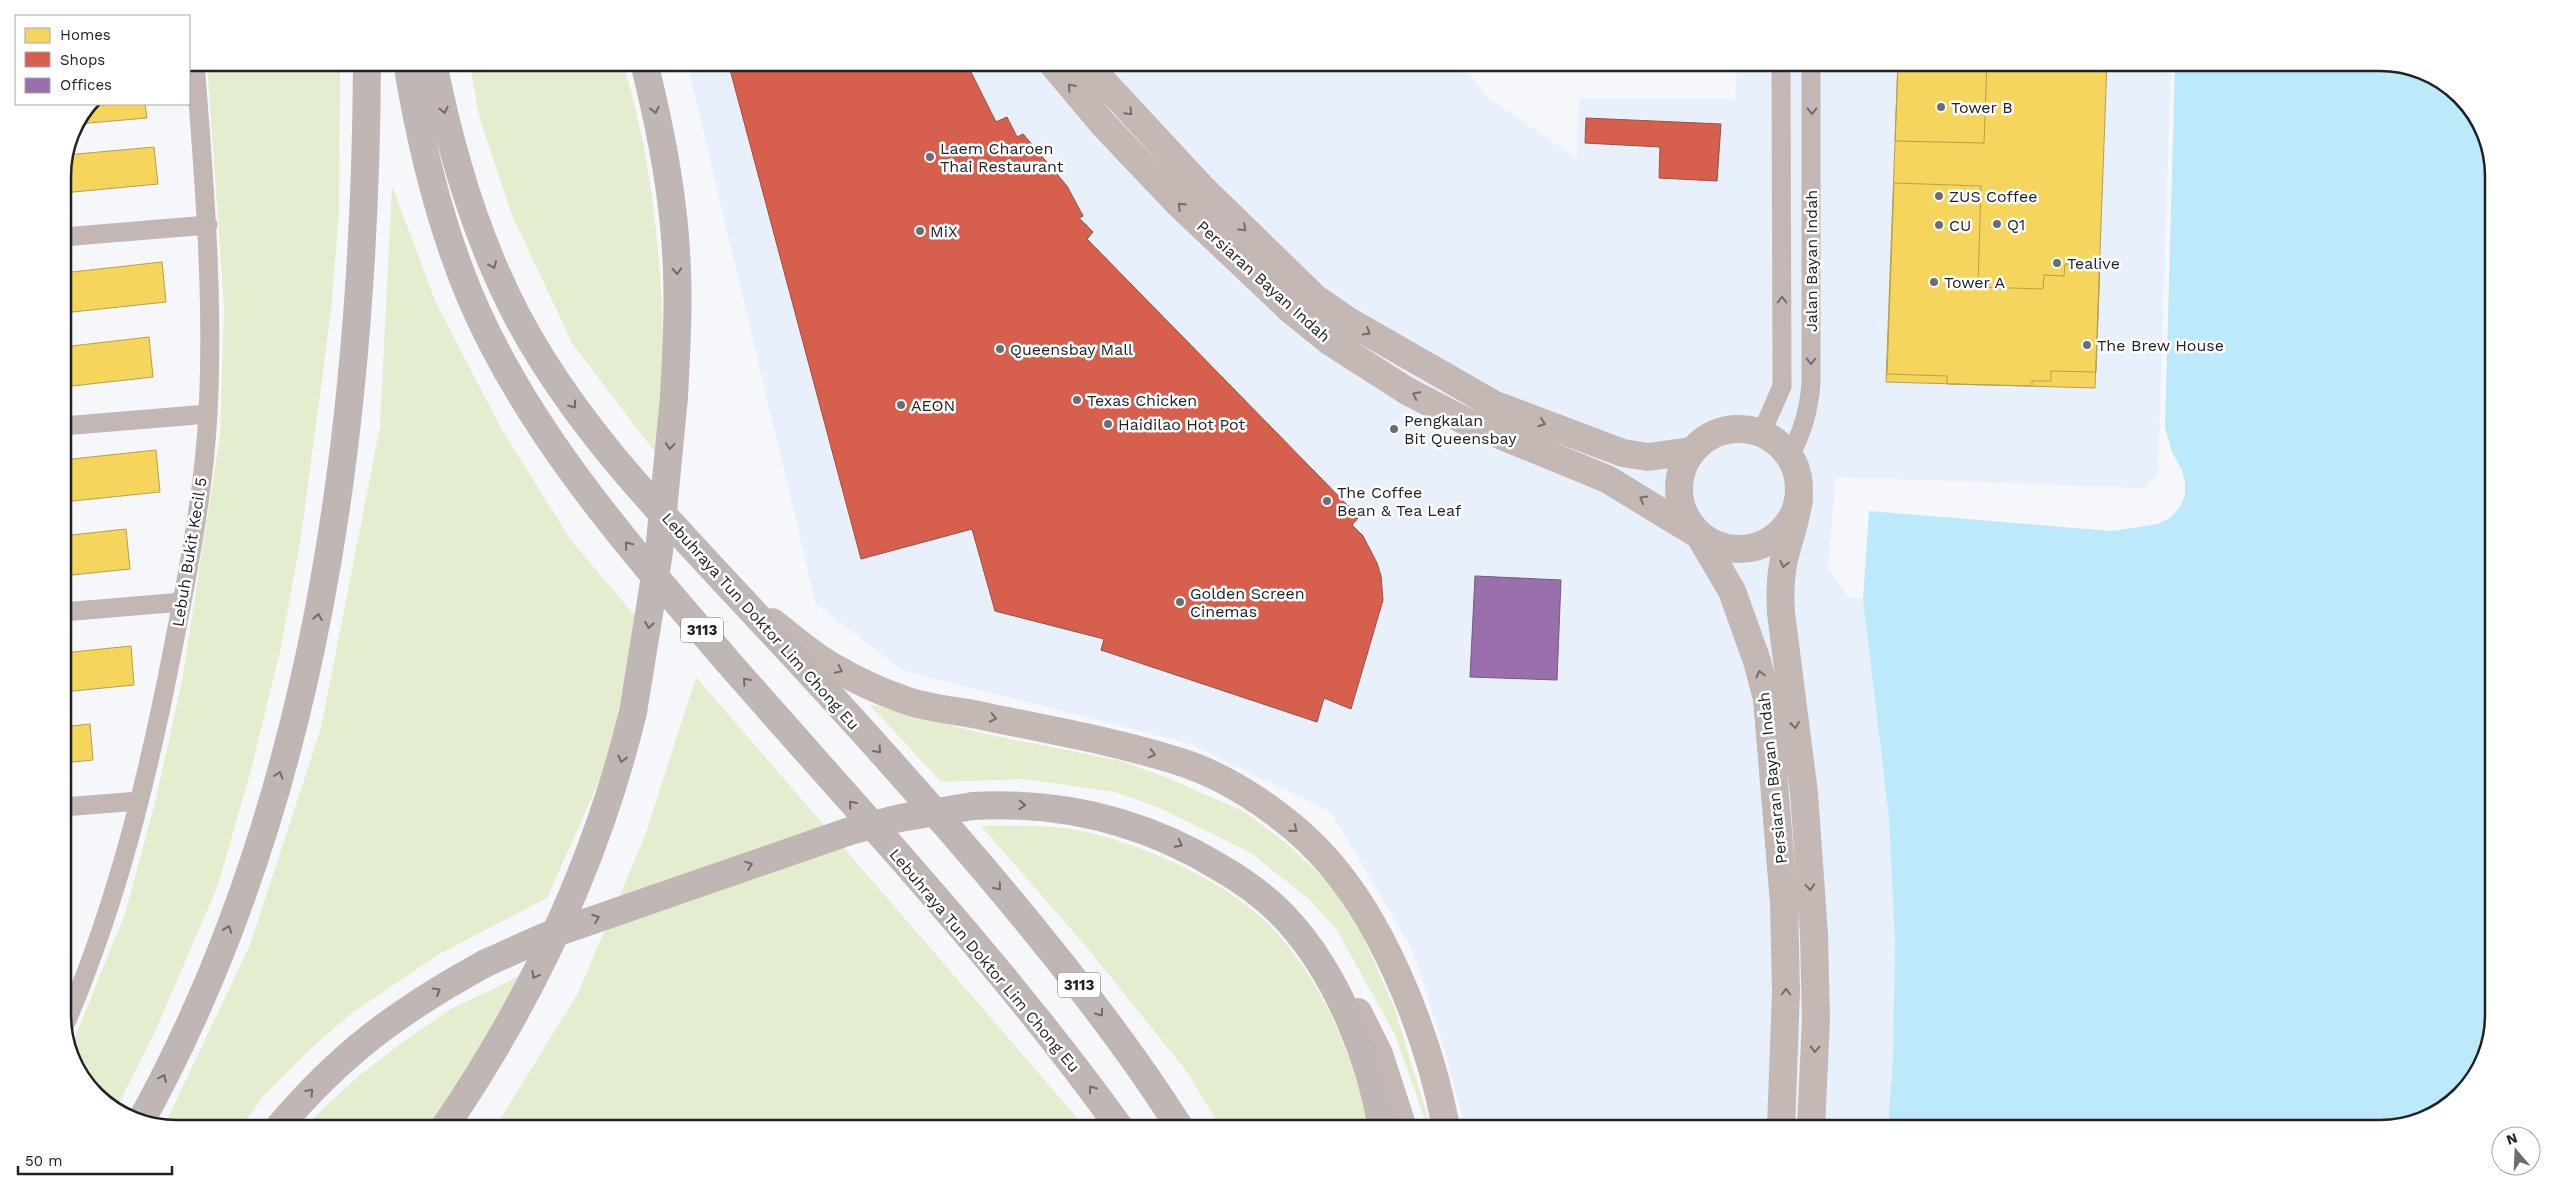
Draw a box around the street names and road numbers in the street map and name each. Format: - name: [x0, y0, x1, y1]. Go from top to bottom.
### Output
- street label: Jalan Bayan Indah: [1802, 190, 1821, 332]
- street label: Persiaran Bayan Indah: [1193, 217, 1334, 346]
- street label: Lebuh Bukit Kecil 5: [168, 476, 211, 628]
- street label: Lebuhraya Tun Doktor Lim Chong Eu: [658, 509, 863, 734]
- road number: 3113: [681, 618, 723, 642]
- street label: Persiaran Bayan Indah: [1754, 691, 1791, 865]
- street label: Lebuhraya Tun Doktor Lim Chong Eu: [886, 845, 1084, 1076]
- road number: 3113: [1058, 972, 1100, 998]

